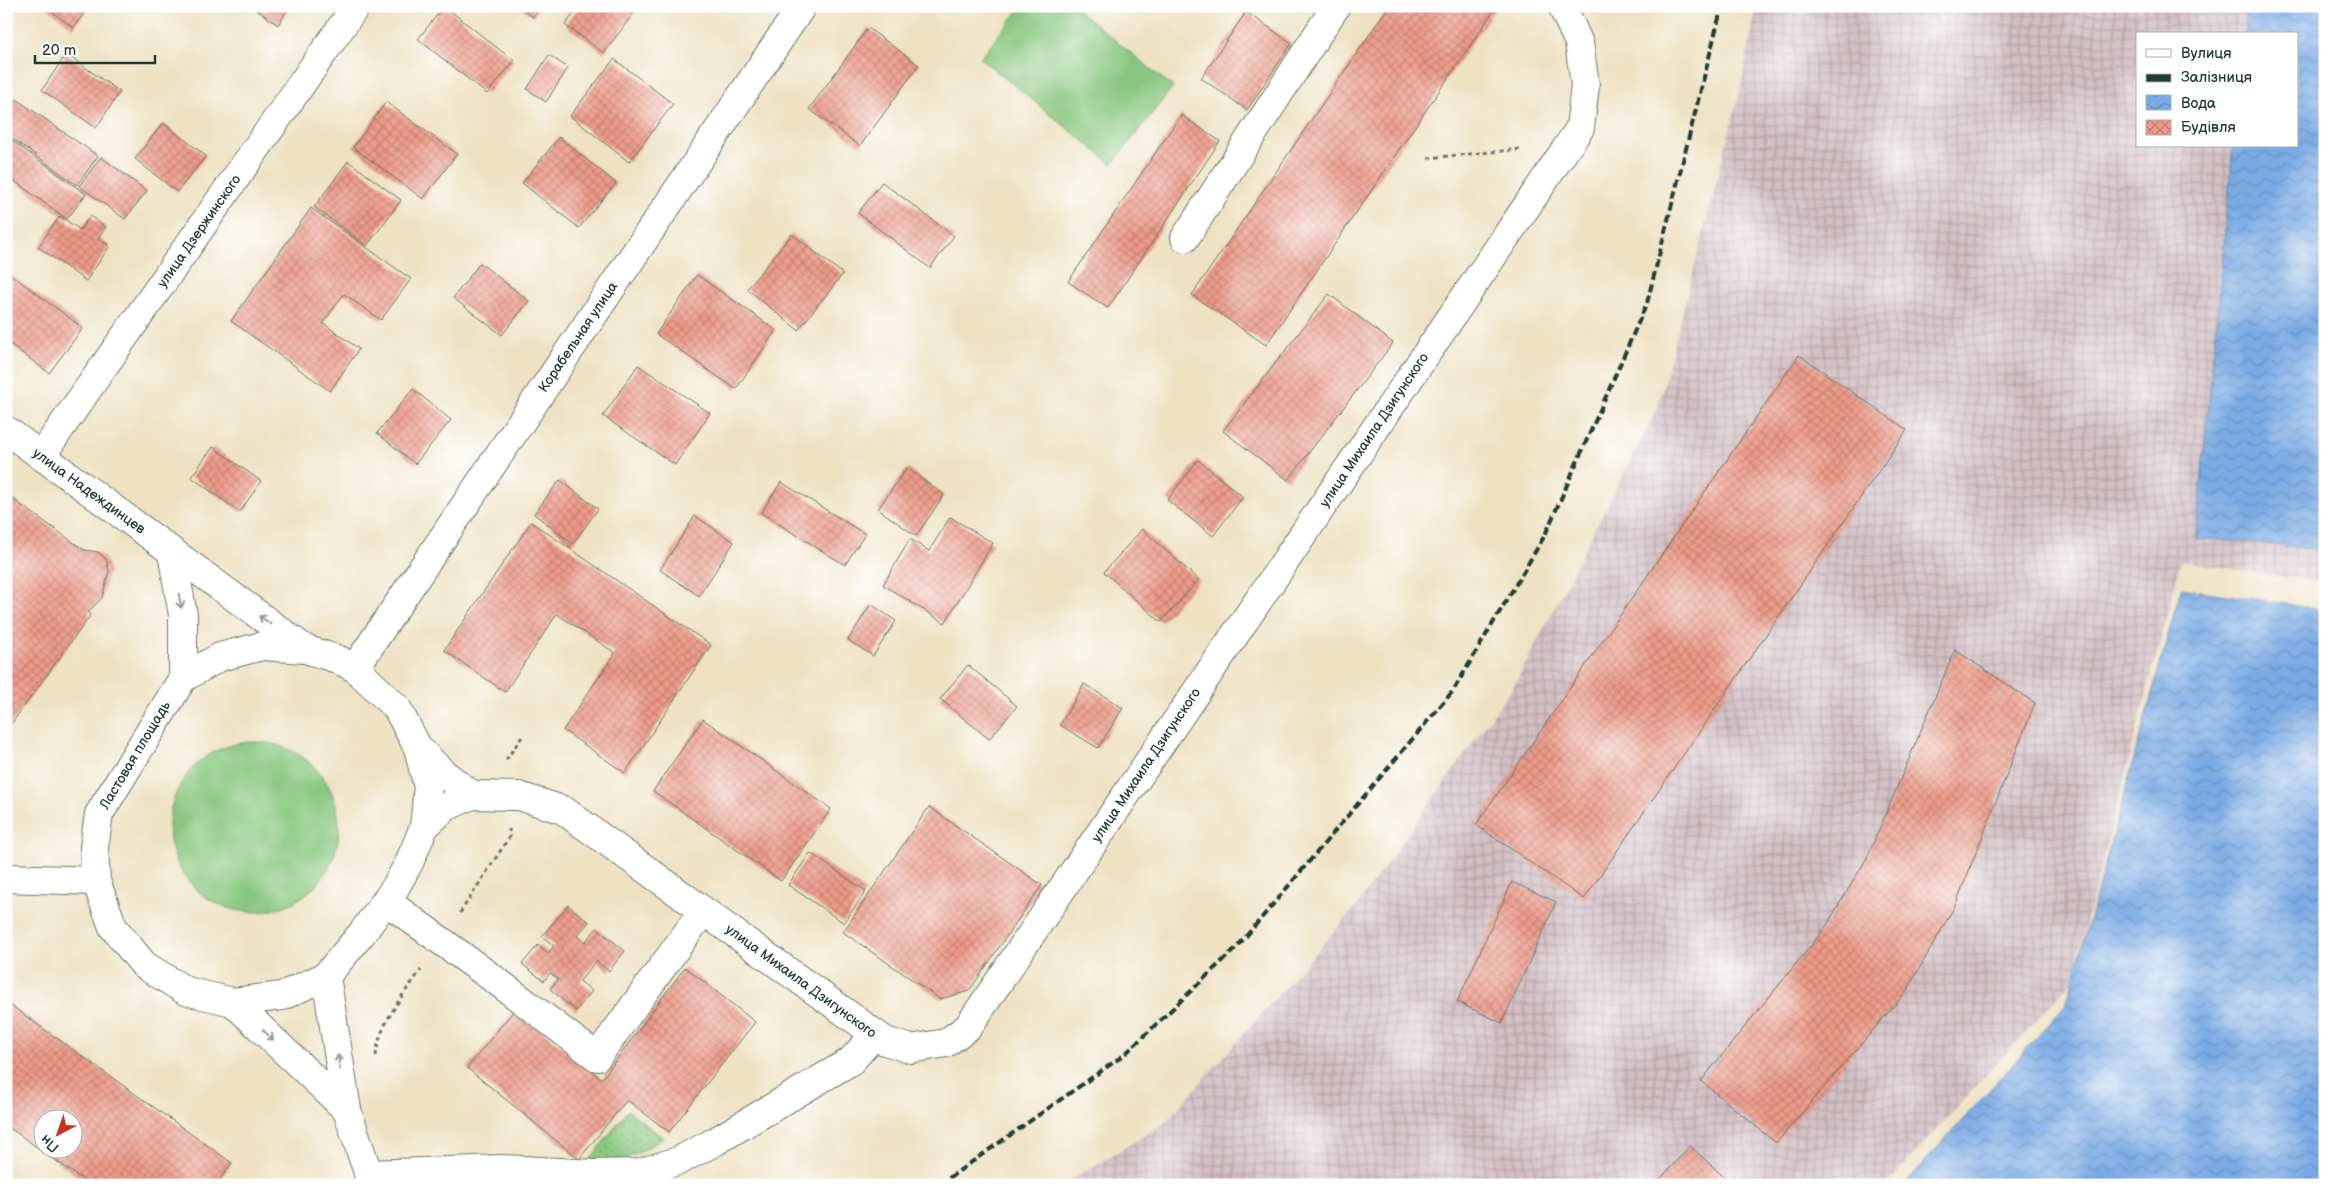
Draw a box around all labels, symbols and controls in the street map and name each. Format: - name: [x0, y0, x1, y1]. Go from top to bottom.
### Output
- scale bar: [35, 32, 155, 64]
- legend: [2136, 32, 2298, 148]
- text: 20 m: [42, 41, 76, 60]
- text: Вулиця: [2181, 44, 2232, 63]
- text: Залізниця: [2181, 68, 2252, 87]
- text: Вода: [2181, 94, 2216, 113]
- text: Будівля: [2181, 118, 2236, 137]
- street label: улица Дзержинского: [154, 171, 244, 291]
- street label: Корабельная улица: [535, 278, 622, 395]
- street label: улица Михаила Дзигунского: [1316, 350, 1432, 510]
- street label: улица Надеждинцев: [29, 444, 149, 538]
- one-way arrow: [176, 593, 186, 609]
- one-way arrow: [259, 615, 273, 625]
- street label: улица Михаила Дзигунского: [1088, 685, 1204, 845]
- street label: Ластовая площадь: [95, 698, 174, 813]
- street label: улица Михаила Дзигунского: [722, 921, 880, 1041]
- one-way arrow: [262, 1029, 274, 1041]
- one-way arrow: [334, 1054, 344, 1070]
- north arrow: [32, 1108, 82, 1158]
- text: Пн: [37, 1131, 62, 1156]

